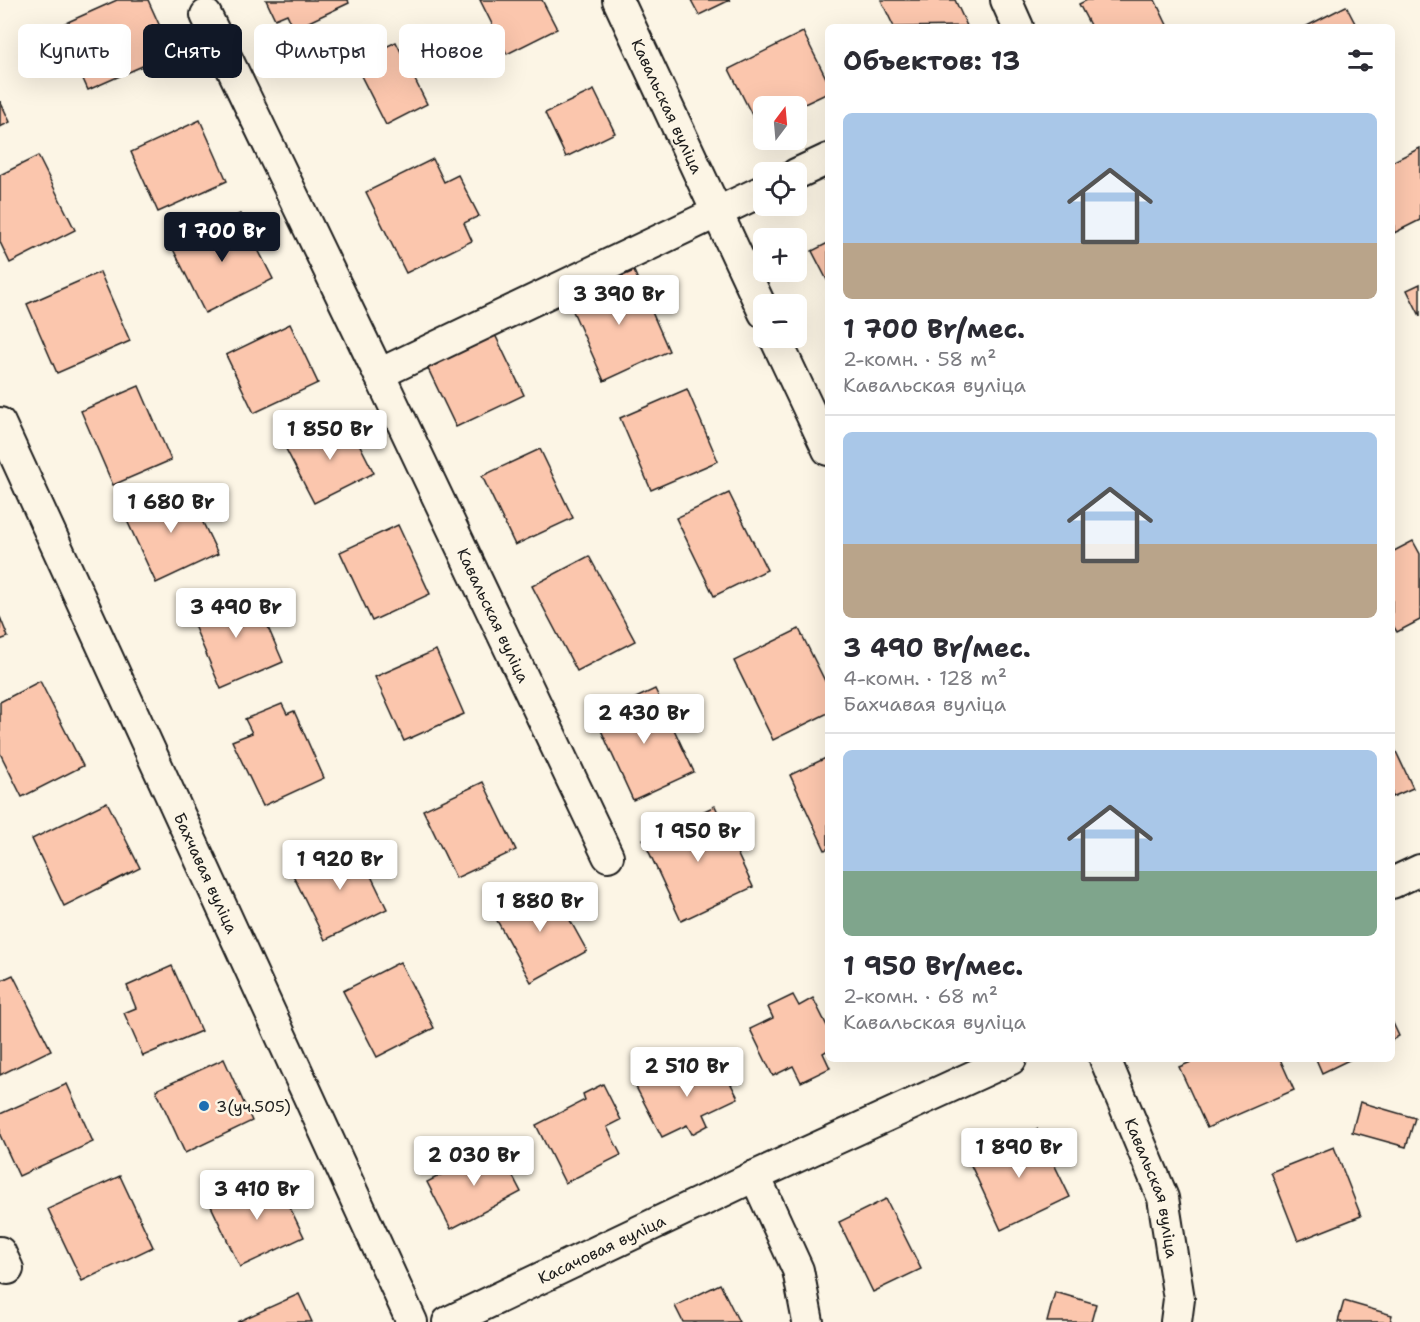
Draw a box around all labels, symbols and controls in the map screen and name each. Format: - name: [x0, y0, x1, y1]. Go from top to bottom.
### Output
- chip: Купить: [18, 24, 131, 78]
- chip: Снять: [143, 24, 242, 78]
- chip: Фильтры: [254, 24, 387, 78]
- chip: Новое: [399, 24, 505, 78]
- street label: Кавальская вуліца: [627, 35, 708, 177]
- text: Объектов: 13: [843, 43, 1020, 78]
- icon: filters: [1344, 44, 1377, 77]
- north arrow: [753, 96, 807, 150]
- map controls: [753, 96, 807, 348]
- icon: home: [1056, 152, 1164, 260]
- button: locate: [753, 162, 807, 216]
- pin: 1 700 Br: [160, 212, 284, 263]
- text: 1 700 Br: [178, 218, 266, 244]
- button: +: [753, 228, 807, 282]
- pin: 3 390 Br: [557, 275, 681, 326]
- text: 3 390 Br: [573, 281, 665, 307]
- button: −: [753, 294, 807, 348]
- text: 1 700 Br/мес.: [843, 311, 1025, 346]
- text: 2-комн. · 58 m²: [843, 346, 997, 372]
- text: Кавальская вуліца: [843, 372, 1026, 398]
- pin: 1 850 Br: [268, 410, 392, 461]
- text: 1 850 Br: [287, 416, 373, 442]
- icon: home: [1056, 471, 1164, 579]
- pin: 1 680 Br: [109, 483, 233, 534]
- text: 1 680 Br: [127, 489, 215, 515]
- street label: Кавальская вуліца: [453, 544, 535, 686]
- pin: 3 490 Br: [174, 588, 298, 639]
- text: 3 490 Br: [190, 594, 282, 620]
- text: 3 490 Br/мес.: [843, 630, 1031, 665]
- text: 4-комн. · 128 m²: [843, 665, 1007, 691]
- text: Бахчавая вуліца: [843, 691, 1006, 717]
- pin: 2 430 Br: [582, 694, 706, 745]
- text: 2 430 Br: [598, 700, 690, 726]
- icon: home: [1056, 789, 1164, 897]
- street label: Бахчавая вуліца: [169, 809, 243, 937]
- pin: 1 950 Br: [636, 812, 760, 863]
- text: 1 950 Br: [655, 818, 741, 844]
- pin: 1 920 Br: [278, 840, 402, 891]
- text: 1 920 Br: [296, 846, 384, 872]
- pin: 1 880 Br: [478, 882, 602, 933]
- text: 1 880 Br: [496, 888, 584, 914]
- text: 1 950 Br/мес.: [843, 948, 1023, 983]
- text: 2-комн. · 68 m²: [843, 983, 998, 1009]
- text: Кавальская вуліца: [843, 1009, 1026, 1035]
- pin: 2 510 Br: [625, 1047, 749, 1098]
- text: 2 510 Br: [644, 1053, 730, 1079]
- place label: 3(уч.505): [216, 1096, 291, 1117]
- marker: 3(уч.505): [197, 1099, 211, 1113]
- street label: Кавальская вуліца: [1120, 1115, 1183, 1260]
- pin: 1 890 Br: [957, 1128, 1081, 1179]
- text: 1 890 Br: [975, 1134, 1063, 1160]
- pin: 2 030 Br: [412, 1136, 536, 1187]
- text: 2 030 Br: [428, 1142, 520, 1168]
- pin: 3 410 Br: [195, 1170, 319, 1221]
- text: 3 410 Br: [214, 1176, 300, 1202]
- street label: Касачовая вуліца: [534, 1210, 669, 1288]

